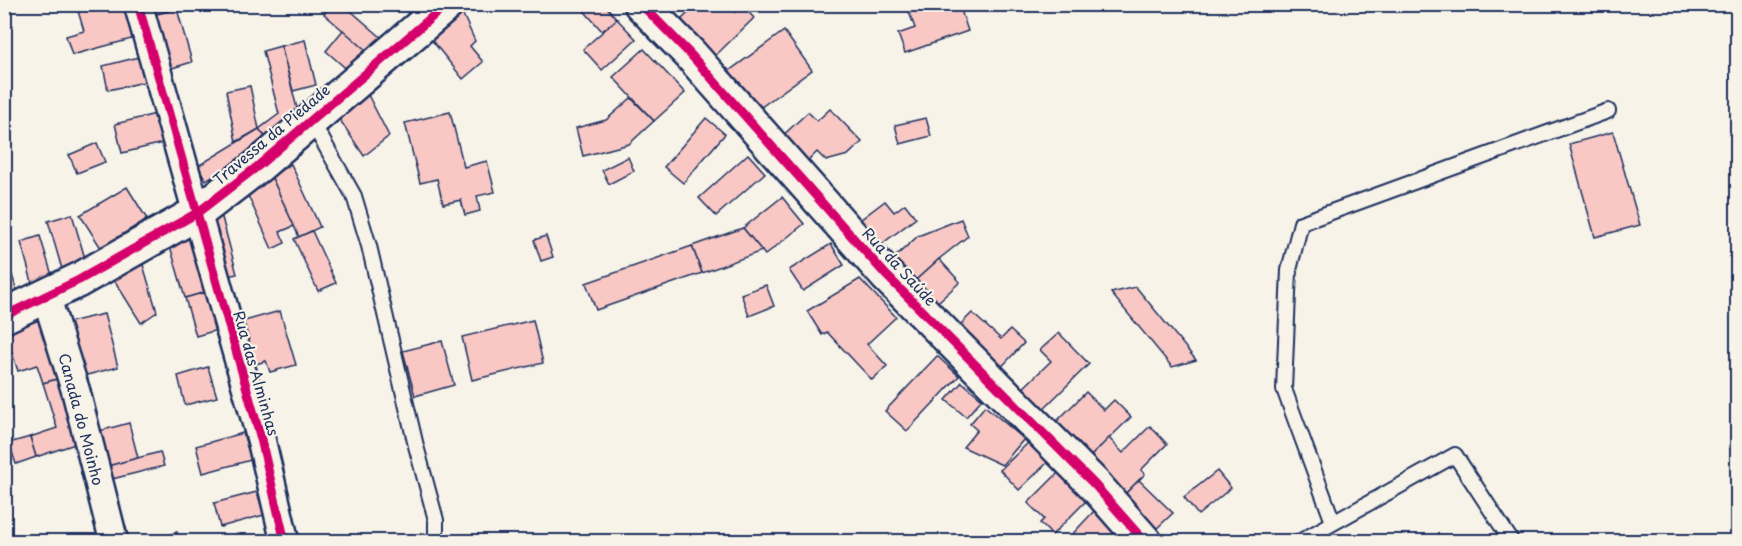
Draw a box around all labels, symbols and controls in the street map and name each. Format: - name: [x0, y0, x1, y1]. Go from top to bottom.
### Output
- street label: Travessa da Piedade: [207, 78, 335, 190]
- street label: Rua da Saúde: [858, 222, 942, 310]
- street label: Rua das Alminhas: [228, 308, 286, 438]
- street label: Canada do Moinho: [53, 350, 111, 488]

